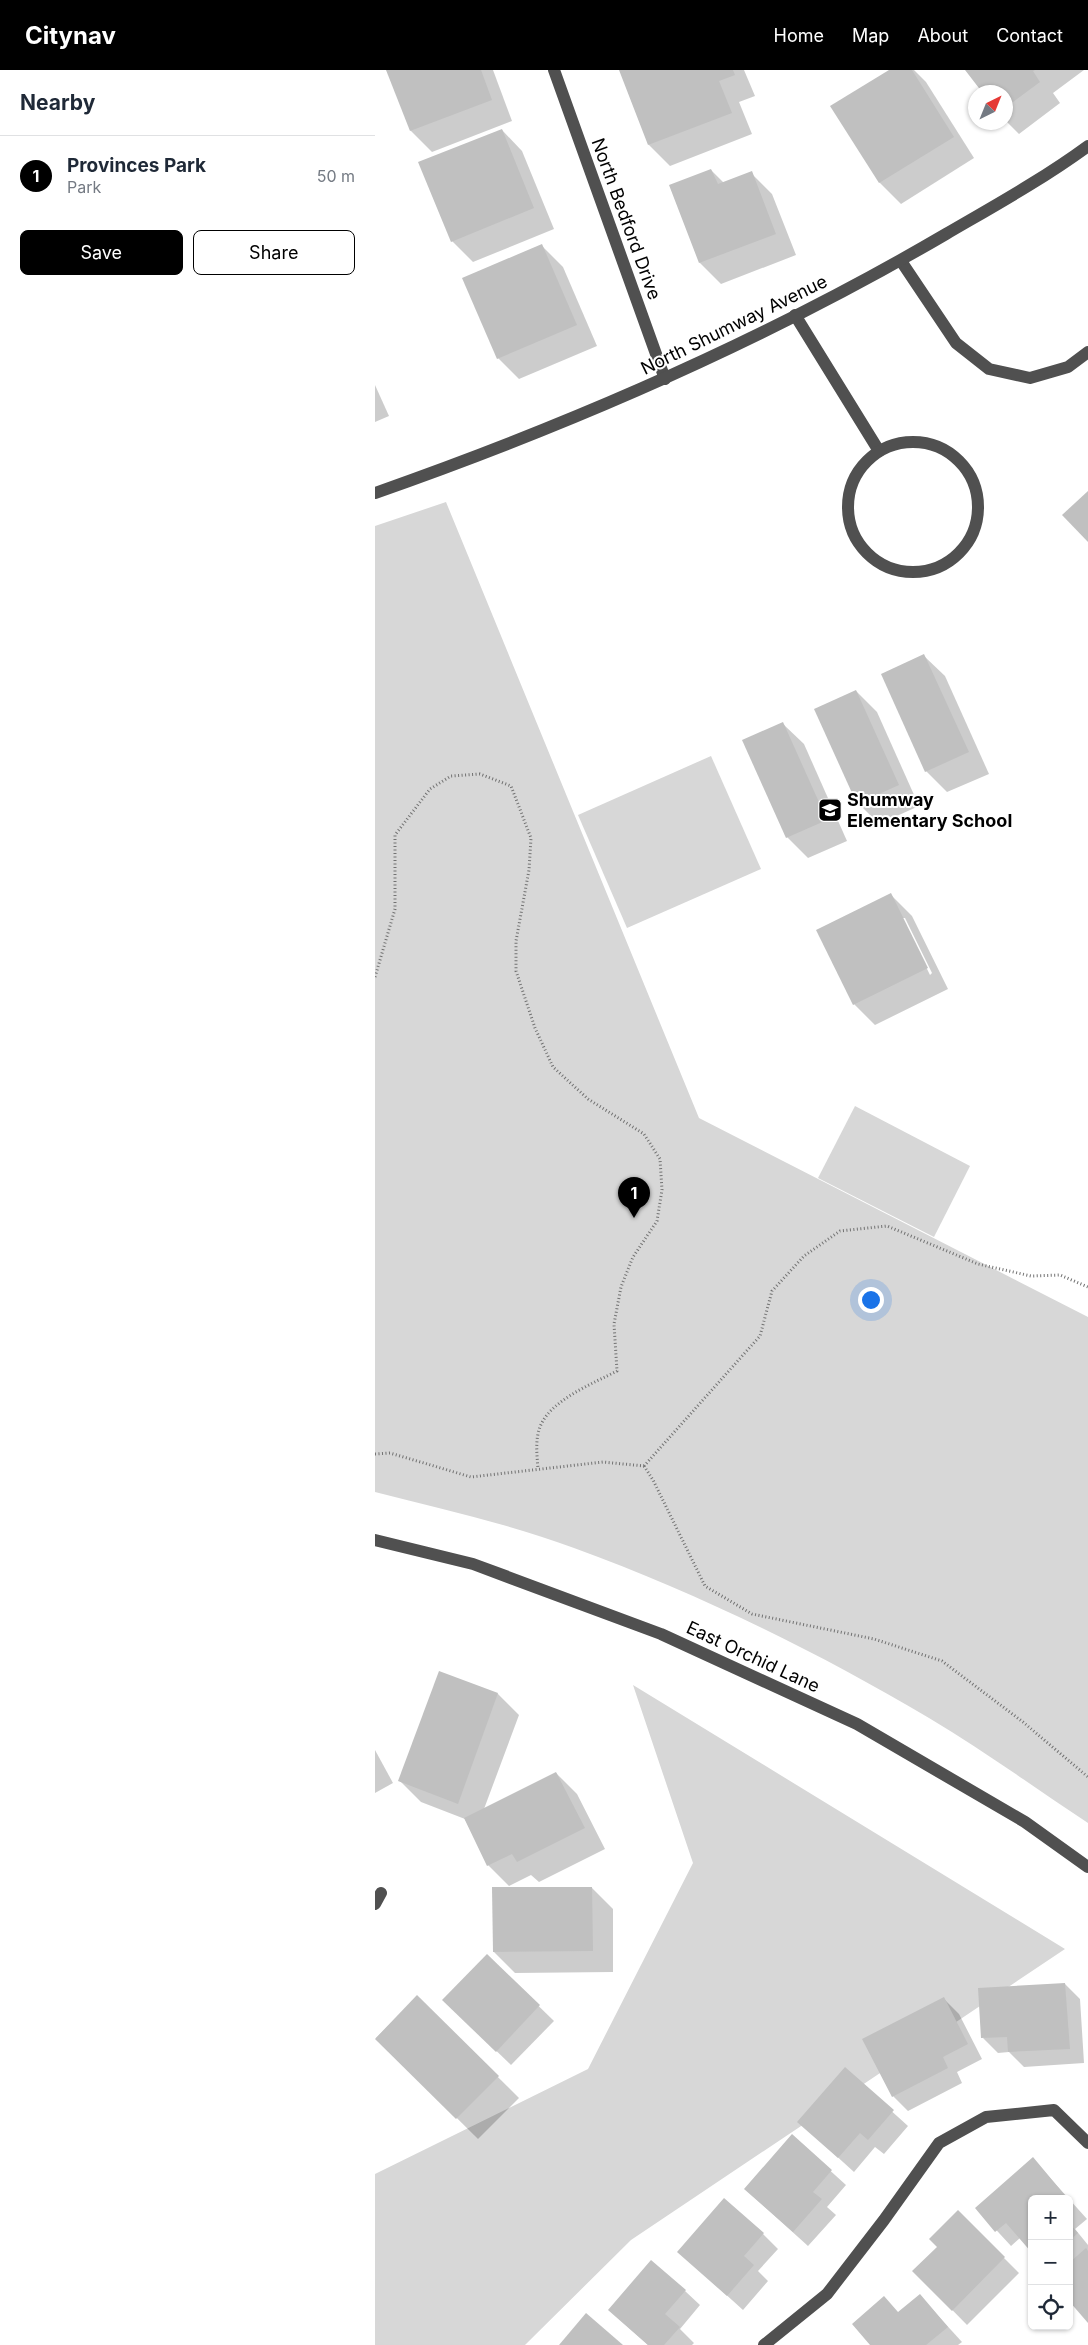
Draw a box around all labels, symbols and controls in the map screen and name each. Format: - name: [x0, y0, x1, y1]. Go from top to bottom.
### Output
- text: Citynav: [25, 21, 116, 50]
- text: Home: [774, 25, 824, 46]
- text: Map: [852, 25, 889, 46]
- text: About: [917, 25, 968, 46]
- text: Contact: [996, 25, 1063, 46]
- north arrow: [968, 85, 1013, 130]
- text: Nearby: [20, 90, 95, 115]
- street label: North Bedford Drive: [587, 135, 665, 303]
- text: Provinces Park: [67, 154, 206, 177]
- text: 1: [33, 166, 39, 186]
- text: 50 m: [317, 166, 355, 186]
- text: Park: [67, 177, 101, 197]
- button: Save: [20, 230, 183, 275]
- button: Share: [193, 230, 355, 275]
- street label: North Shumway Avenue: [637, 270, 830, 379]
- place label: Shumway Elementary School: [847, 789, 1012, 831]
- school or university icon: Shumway Elementary School: [817, 797, 843, 823]
- pin: 1: [618, 1177, 650, 1218]
- your location: [858, 1287, 884, 1313]
- street label: East Orchid Lane: [683, 1617, 823, 1697]
- map controls: [1028, 2195, 1073, 2330]
- button: +: [1028, 2195, 1073, 2240]
- button: −: [1028, 2240, 1073, 2285]
- button: locate: [1028, 2285, 1073, 2330]

